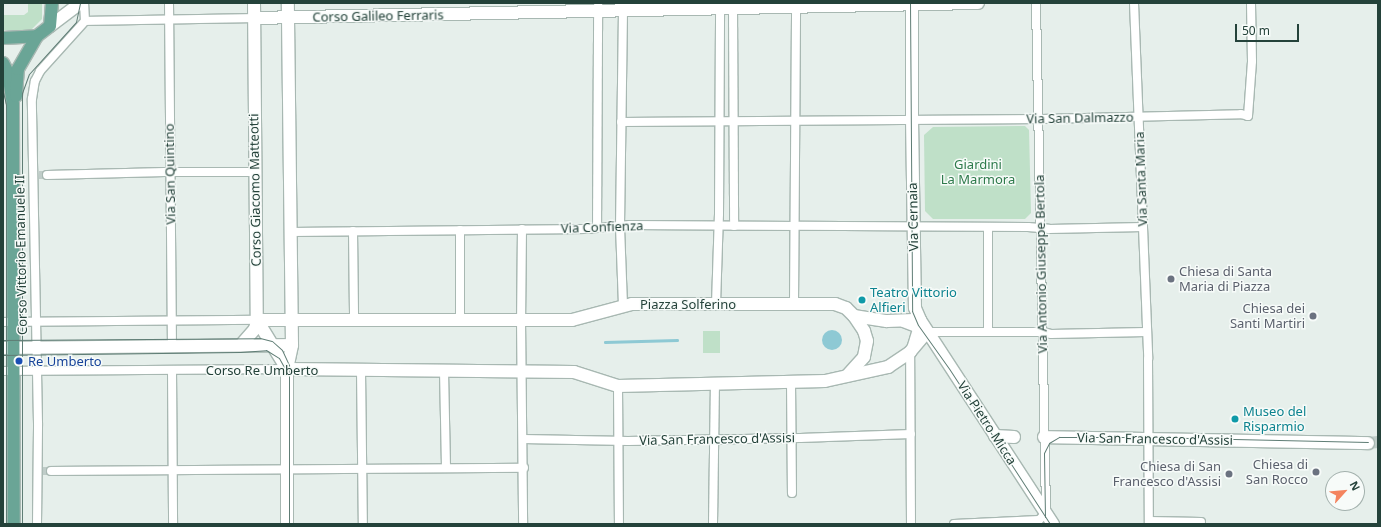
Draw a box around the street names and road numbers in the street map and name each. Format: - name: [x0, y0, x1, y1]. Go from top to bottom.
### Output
- street label: Corso Galileo Ferraris: [312, 7, 444, 25]
- street label: Via San Dalmazzo: [1026, 109, 1134, 127]
- street label: Corso Giacomo Matteotti: [246, 113, 264, 267]
- street label: Via San Quintino: [161, 123, 179, 225]
- street label: Via Santa Maria: [1132, 131, 1150, 227]
- street label: Via Antonio Giuseppe Bertola: [1032, 174, 1050, 354]
- street label: Corso Vittorio Emanuele II: [12, 175, 30, 335]
- street label: Via Cernaia: [905, 183, 921, 251]
- street label: Via Confienza: [560, 218, 644, 236]
- street label: Piazza Solferino: [640, 296, 736, 312]
- street label: Corso Re Umberto: [206, 362, 318, 378]
- street label: Via Pietro Micca: [954, 378, 1020, 468]
- street label: Via San Francesco d'Assisi: [639, 430, 795, 448]
- street label: Via San Francesco d'Assisi: [1077, 430, 1233, 448]

